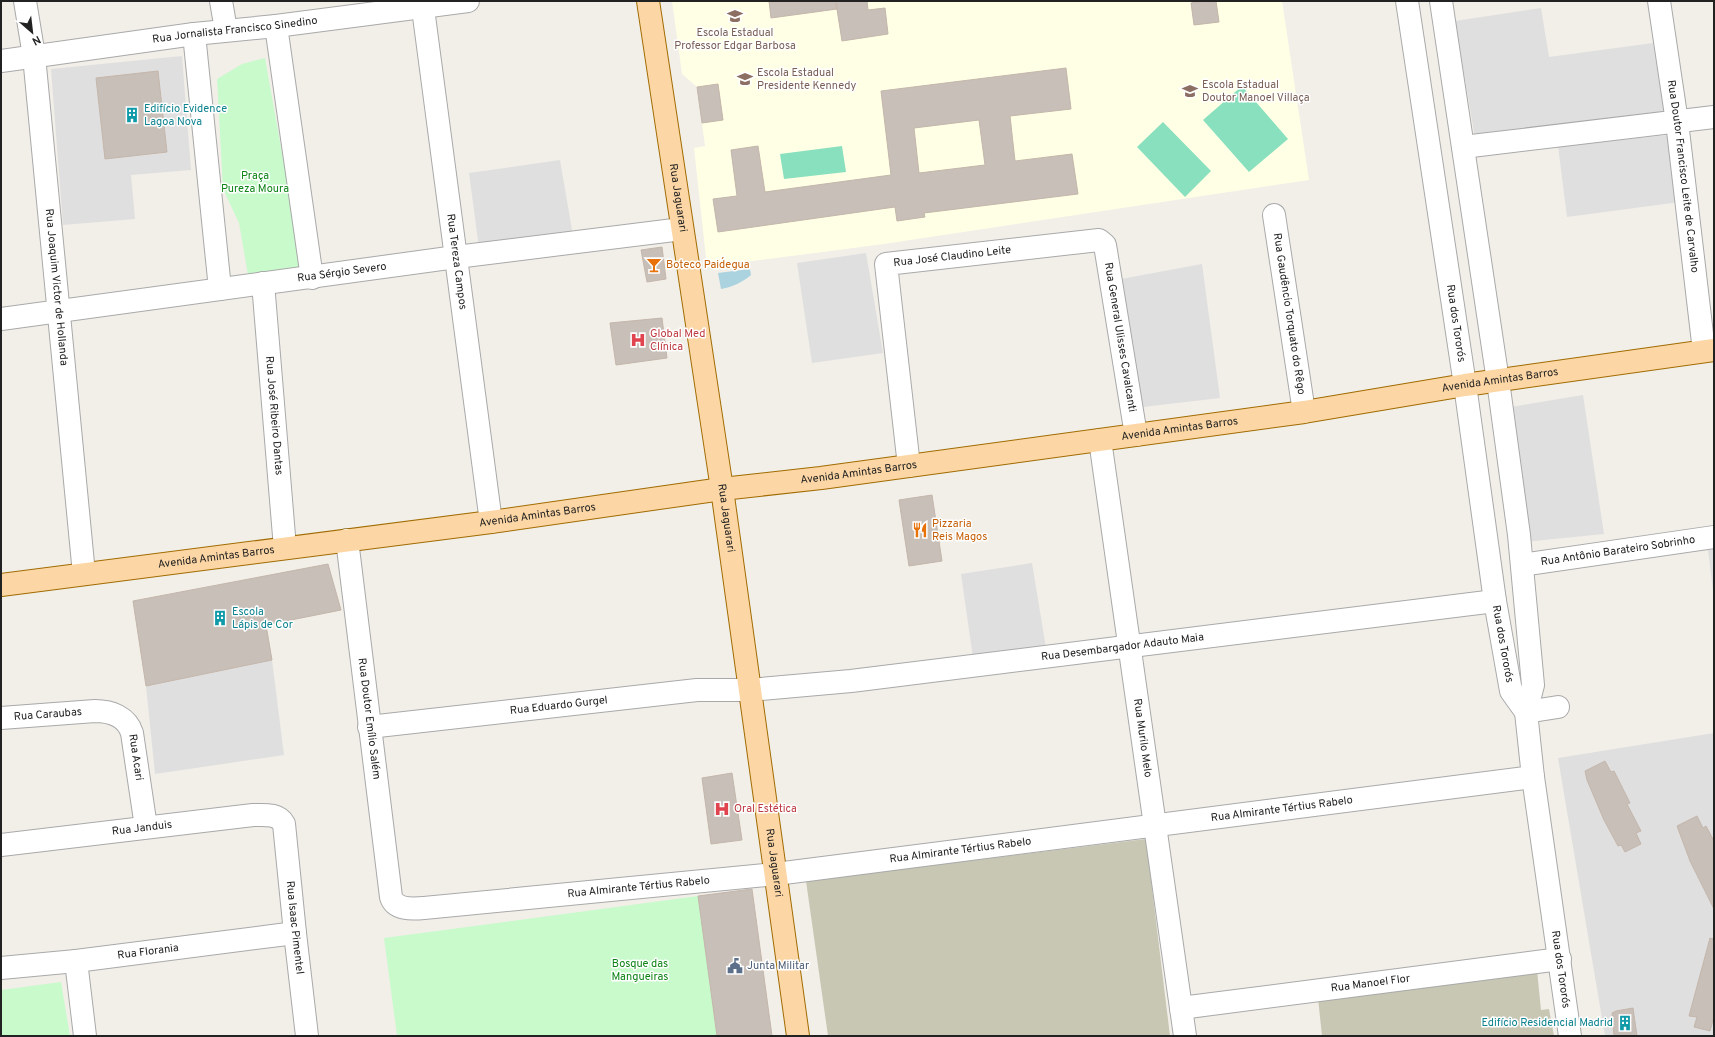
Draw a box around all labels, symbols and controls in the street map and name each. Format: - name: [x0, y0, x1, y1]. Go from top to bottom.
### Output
- school or university icon: Escola Estadual Professor Edgar Barbosa: [726, 7, 744, 25]
- north arrow: [12, 12, 52, 52]
- street label: Rua Jornalista Francisco Sinedino: [151, 14, 318, 47]
- place label: Escola Estadual Professor Edgar Barbosa: [674, 26, 796, 53]
- text: N: [29, 32, 43, 48]
- place label: Escola Estadual Presidente Kennedy: [757, 66, 856, 93]
- school or university icon: Escola Estadual Presidente Kennedy: [736, 70, 754, 88]
- place label: Escola Estadual Doutor Manoel Villaça: [1202, 78, 1310, 105]
- street label: Rua Doutor Francisco Leite de Carvalho: [1664, 79, 1702, 274]
- school or university icon: Escola Estadual Doutor Manoel Villaça: [1181, 82, 1199, 100]
- place label: Edifício Evidence Lagoa Nova: [144, 102, 227, 129]
- building icon: Edifício Evidence Lagoa Nova: [123, 106, 141, 124]
- street label: Rua Jaguarari: [666, 162, 690, 233]
- park label: Praça Pureza Moura: [221, 169, 289, 196]
- street label: Rua Joaquim Victor de Hollanda: [42, 208, 71, 367]
- street label: Rua Tereza Campos: [443, 213, 470, 311]
- street label: Rua Gaudêncio Torquato do Rêgo: [1270, 232, 1308, 396]
- street label: Rua José Claudino Leite: [893, 243, 1012, 270]
- bar icon: Boteco Paid´egua: [645, 256, 663, 274]
- place label: Boteco Paid´egua: [666, 257, 750, 272]
- street label: Rua Sérgio Severo: [296, 260, 387, 286]
- street label: Rua General Ulisses Cavalcanti: [1101, 261, 1139, 413]
- street label: Rua dos Tororós: [1443, 284, 1468, 363]
- place label: Global Med Clínica: [650, 327, 705, 354]
- hospital icon: Global Med Clínica: [629, 331, 647, 349]
- street label: Rua José Ribeiro Dantas: [262, 355, 286, 476]
- street label: Avenida Amintas Barros: [1441, 365, 1559, 396]
- street label: Avenida Amintas Barros: [1120, 414, 1239, 444]
- street label: Avenida Amintas Barros: [800, 458, 918, 487]
- street label: Rua Jaguarari: [714, 483, 738, 553]
- street label: Avenida Amintas Barros: [478, 500, 597, 530]
- place label: Pizzaria Reis Magos: [932, 517, 987, 544]
- restaurant icon: Pizzaria Reis Magos: [911, 521, 929, 539]
- street label: Rua Antônio Barateiro Sobrinho: [1540, 533, 1696, 569]
- street label: Avenida Amintas Barros: [157, 543, 275, 572]
- street label: Rua dos Tororós: [1489, 604, 1516, 684]
- place label: Escola Lápis de Cor: [232, 605, 294, 632]
- building icon: Escola Lápis de Cor: [211, 609, 229, 627]
- street label: Rua Desembargador Adauto Maia: [1040, 630, 1205, 664]
- street label: Rua Doutor Emílio Salém: [355, 657, 383, 780]
- street label: Rua Eduardo Gurgel: [509, 693, 608, 718]
- street label: Rua Murilo Melo: [1130, 698, 1155, 778]
- street label: Rua Caraubas: [13, 705, 82, 724]
- street label: Rua Acari: [125, 733, 146, 782]
- street label: Rua Almirante Tértius Rabelo: [1210, 793, 1354, 825]
- hospital icon: Oral Estética: [713, 800, 731, 818]
- place label: Oral Estética: [734, 802, 797, 816]
- street label: Rua Janduis: [111, 818, 173, 839]
- street label: Rua Jaguarari: [762, 828, 786, 898]
- street label: Rua Almirante Tértius Rabelo: [889, 834, 1032, 866]
- street label: Rua Almirante Tértius Rabelo: [567, 873, 710, 901]
- street label: Rua Isaac Pimentel: [283, 880, 307, 975]
- street label: Rua dos Tororós: [1548, 930, 1573, 1009]
- street label: Rua Florania: [117, 941, 180, 963]
- park label: Bosque das Mangueiras: [612, 957, 668, 984]
- public building icon: Junta Militar: [726, 957, 744, 975]
- place label: Junta Militar: [747, 959, 810, 973]
- street label: Rua Manoel Flor: [1330, 971, 1412, 996]
- building icon: Edifício Residencial Madrid: [1616, 1014, 1634, 1032]
- place label: Edifício Residencial Madrid: [1482, 1016, 1613, 1030]

